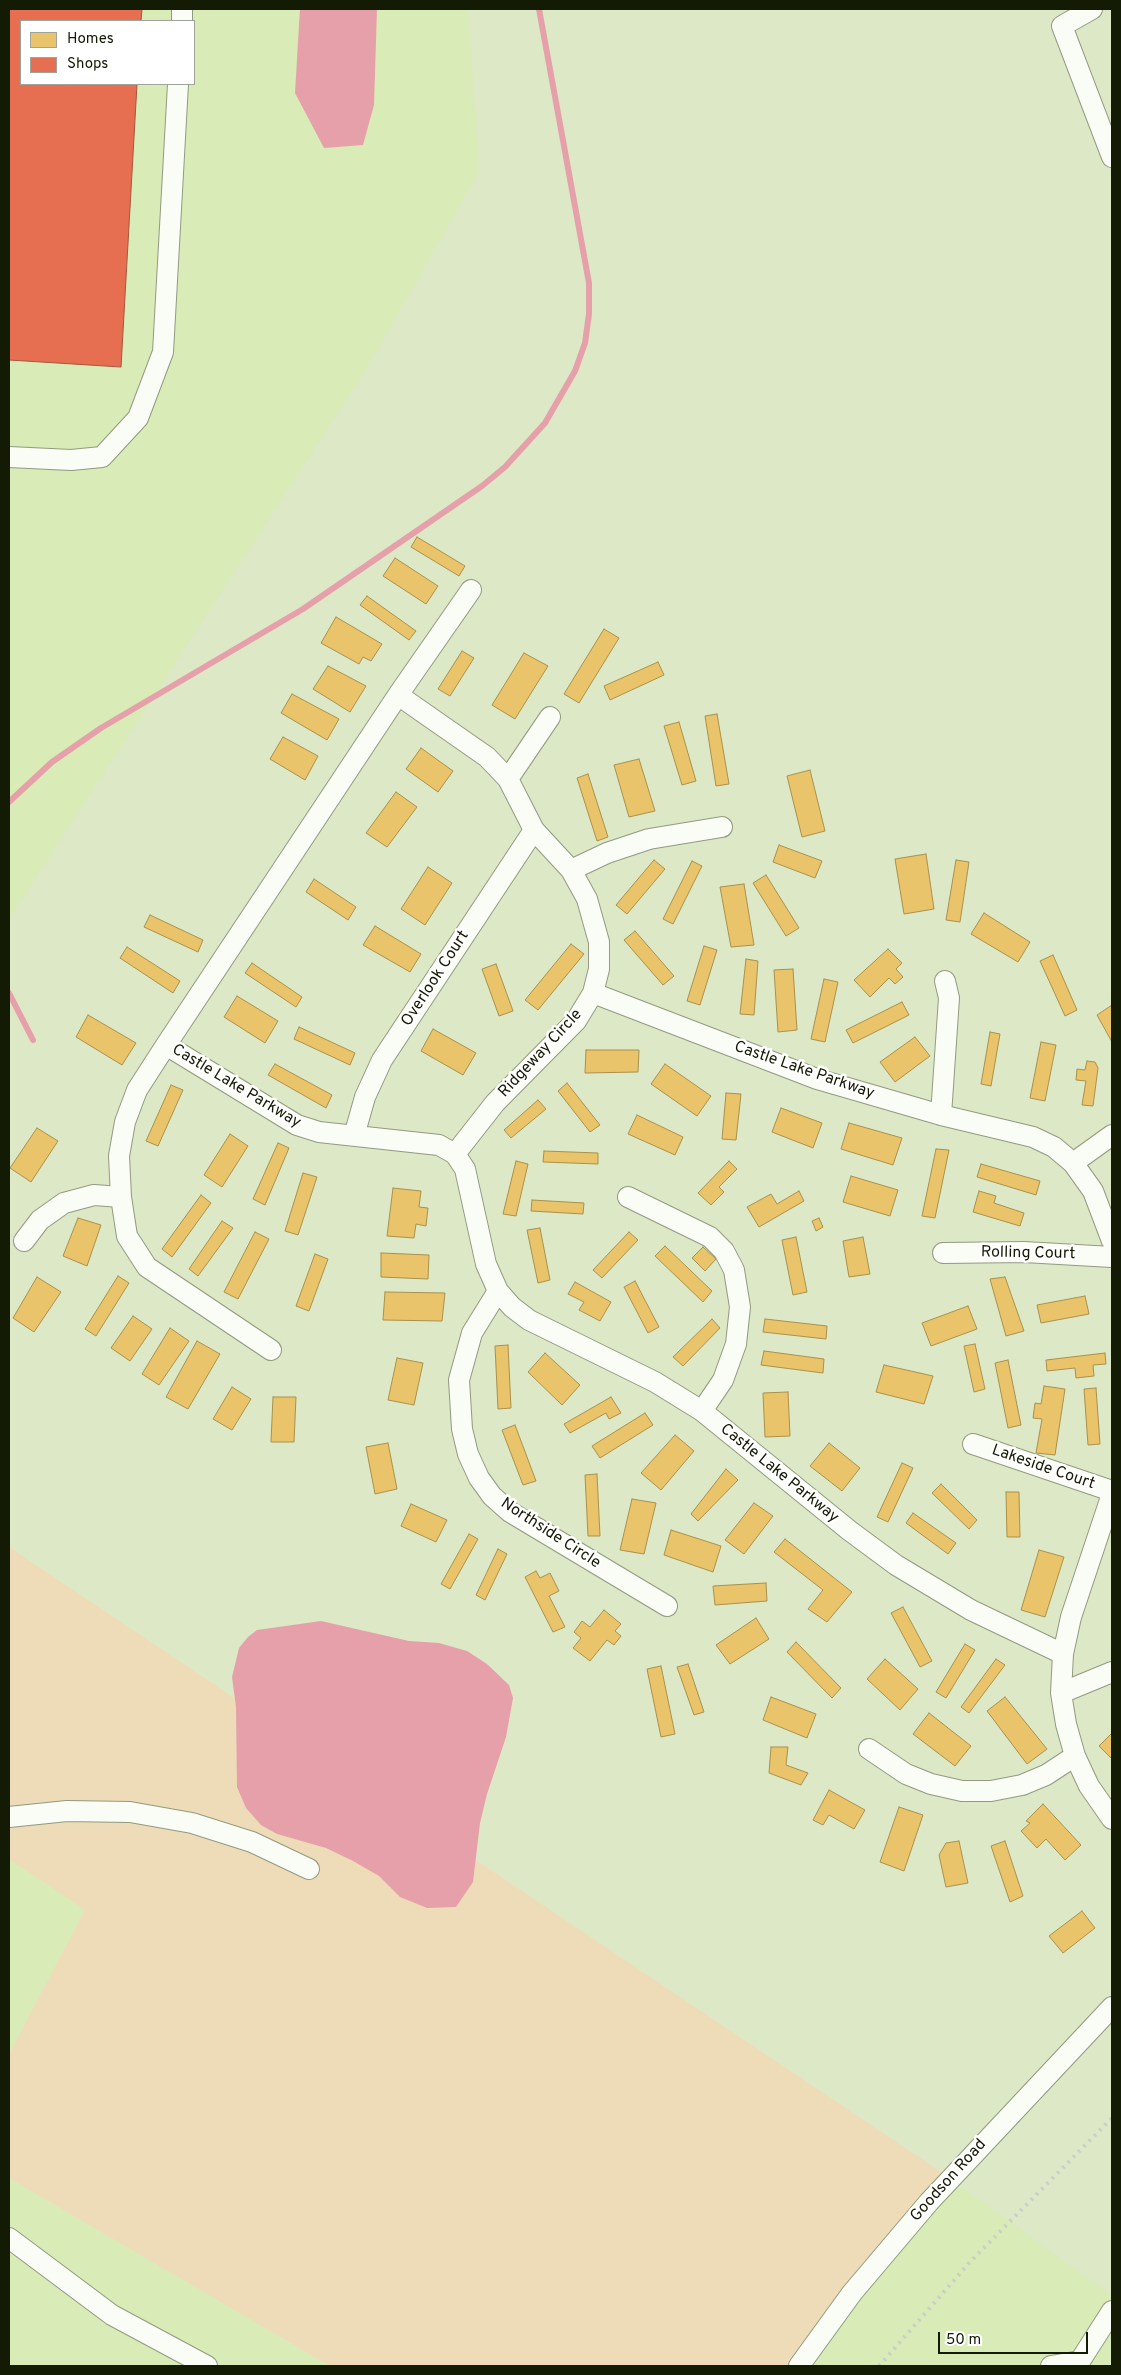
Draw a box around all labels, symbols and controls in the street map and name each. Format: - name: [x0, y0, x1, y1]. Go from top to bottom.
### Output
- legend: [20, 20, 195, 85]
- text: Homes: [67, 30, 114, 49]
- text: Shops: [67, 55, 108, 74]
- street label: Overlook Court: [398, 928, 474, 1030]
- street label: Ridgeway Circle: [495, 1006, 587, 1102]
- street label: Castle Lake Parkway: [731, 1038, 877, 1104]
- street label: Castle Lake Parkway: [168, 1041, 304, 1133]
- street label: Rolling Court: [981, 1244, 1075, 1264]
- street label: Castle Lake Parkway: [716, 1420, 842, 1528]
- street label: Lakeside Court: [989, 1441, 1097, 1495]
- street label: Northside Circle: [496, 1495, 604, 1573]
- street label: Goodson Road: [907, 2136, 991, 2226]
- scale bar: [941, 2322, 1091, 2354]
- text: 50 m: [946, 2331, 981, 2350]

